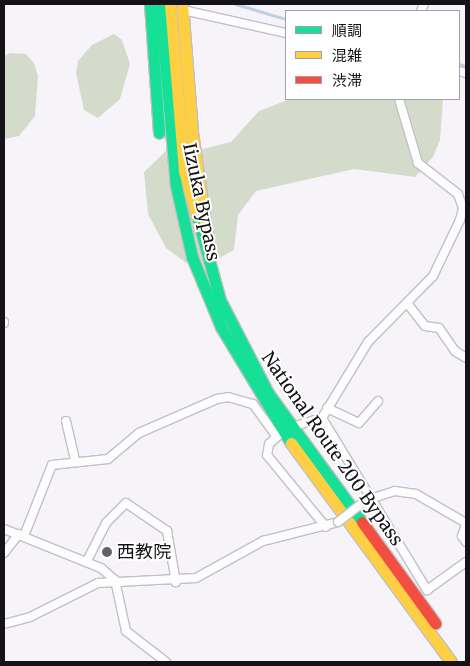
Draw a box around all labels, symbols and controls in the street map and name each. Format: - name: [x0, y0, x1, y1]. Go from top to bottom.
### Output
- legend: [285, 10, 460, 100]
- text: 順調: [332, 21, 362, 40]
- text: 混雑: [332, 46, 362, 65]
- text: 渋滞: [332, 71, 362, 90]
- street label: Iizuka Bypass: [178, 141, 224, 263]
- street label: National Route 200 Bypass: [257, 348, 407, 550]
- place label: 西教院: [117, 541, 171, 563]
- marker: 西教院: [101, 546, 113, 558]

